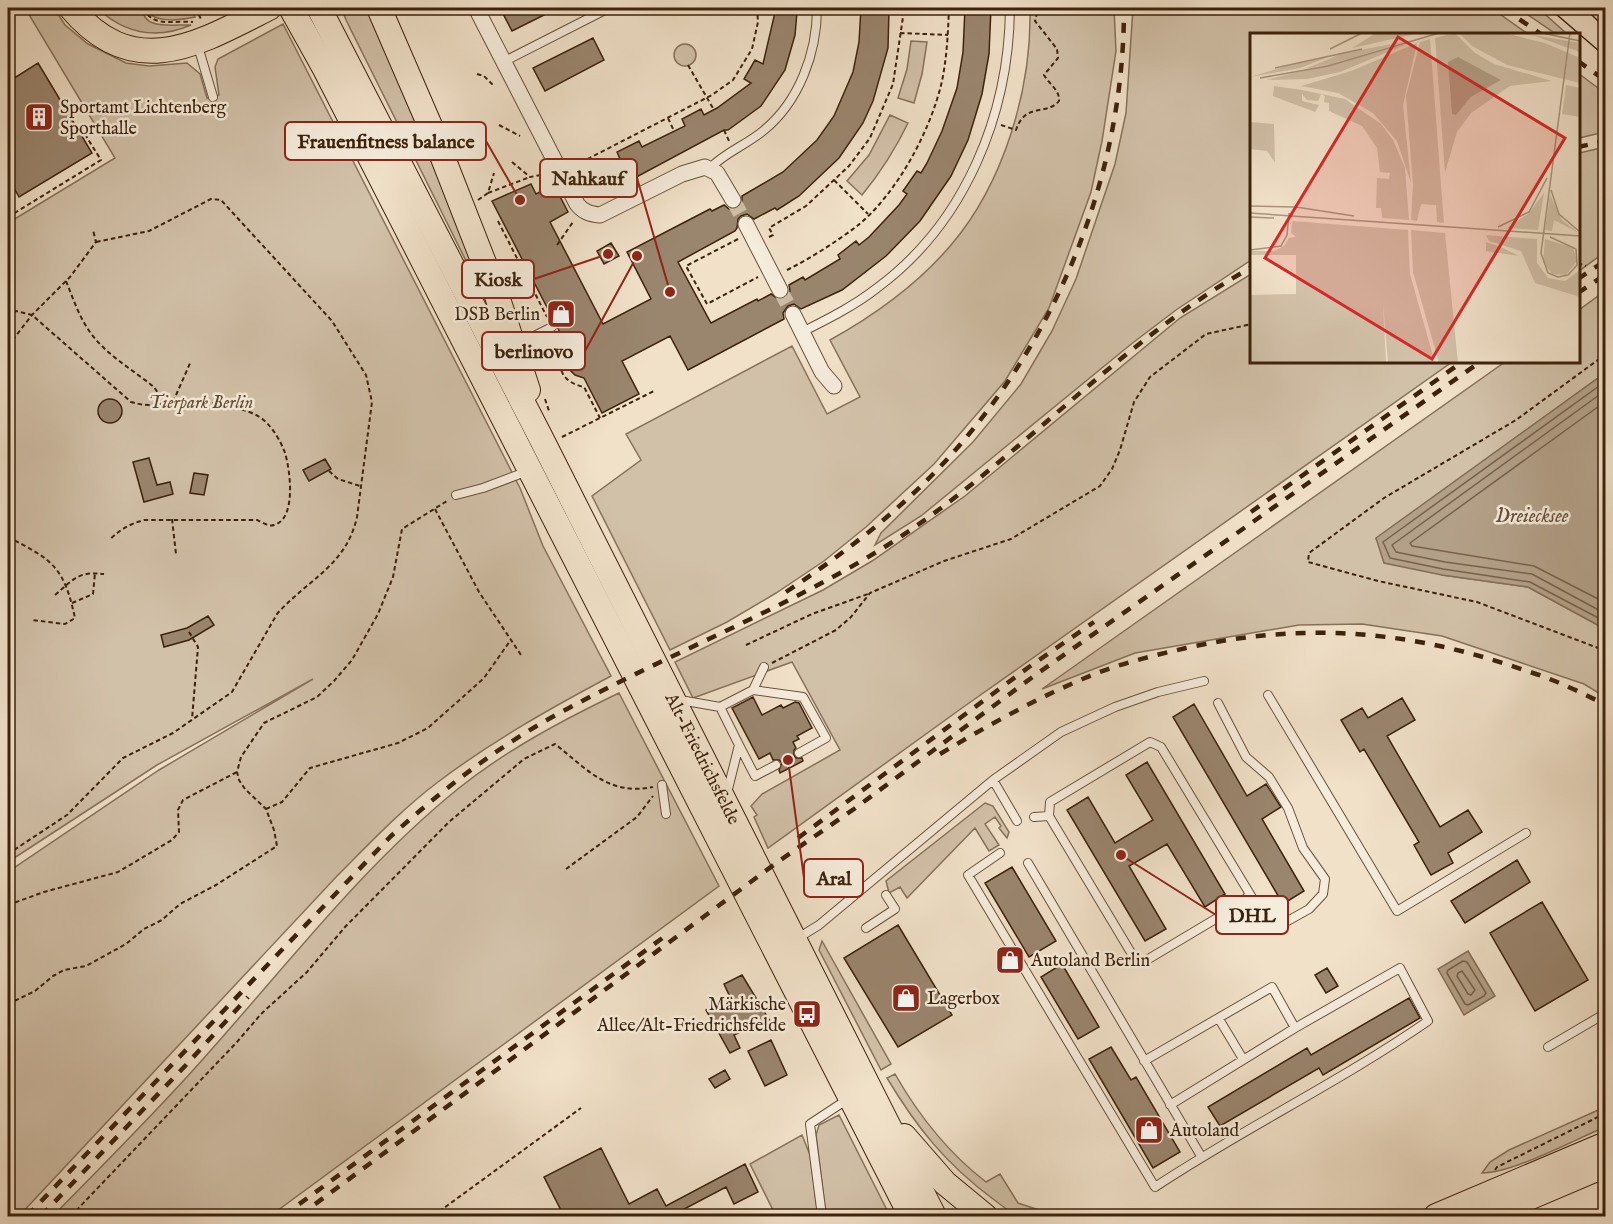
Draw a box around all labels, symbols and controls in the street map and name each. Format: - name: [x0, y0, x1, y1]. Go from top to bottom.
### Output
- inset map: [1250, 33, 1580, 363]
- place label: Sportamt Lichtenberg Sporthalle: [60, 97, 226, 141]
- building icon: Sportamt Lichtenberg Sporthalle: [23, 101, 55, 133]
- callout: Frauenfitness balance: [285, 122, 486, 160]
- text: Frauenfitness balance: [297, 130, 475, 155]
- callout: Nahkauf: [540, 159, 637, 197]
- text: Nahkauf: [550, 167, 628, 192]
- callout: Kiosk: [462, 260, 534, 298]
- text: Kiosk: [474, 268, 523, 293]
- shop icon: DSB Berlin: [545, 298, 577, 330]
- place label: DSB Berlin: [454, 304, 540, 327]
- callout: berlinovo: [482, 332, 585, 370]
- text: berlinovo: [494, 340, 574, 365]
- park label: Tierpark Berlin: [149, 392, 253, 415]
- water label: Dreiecksee: [1496, 504, 1569, 529]
- street label: Alt-Friedrichsfelde: [658, 689, 744, 829]
- callout: Aral: [804, 859, 863, 897]
- text: Aral: [816, 867, 852, 892]
- callout: DHL: [1216, 896, 1288, 934]
- text: DHL: [1228, 904, 1276, 929]
- shop icon: Autoland Berlin: [994, 944, 1026, 976]
- place label: Autoland Berlin: [1030, 950, 1151, 973]
- shop icon: Lagerbox: [890, 982, 922, 1014]
- place label: Lagerbox: [927, 988, 1000, 1011]
- place label: Märkische Allee/Alt-Friedrichsfelde: [596, 994, 786, 1038]
- bus stop icon: Märkische Allee/Alt-Friedrichsfelde: [791, 998, 823, 1030]
- shop icon: Autoland: [1133, 1114, 1165, 1146]
- place label: Autoland: [1169, 1120, 1240, 1143]

